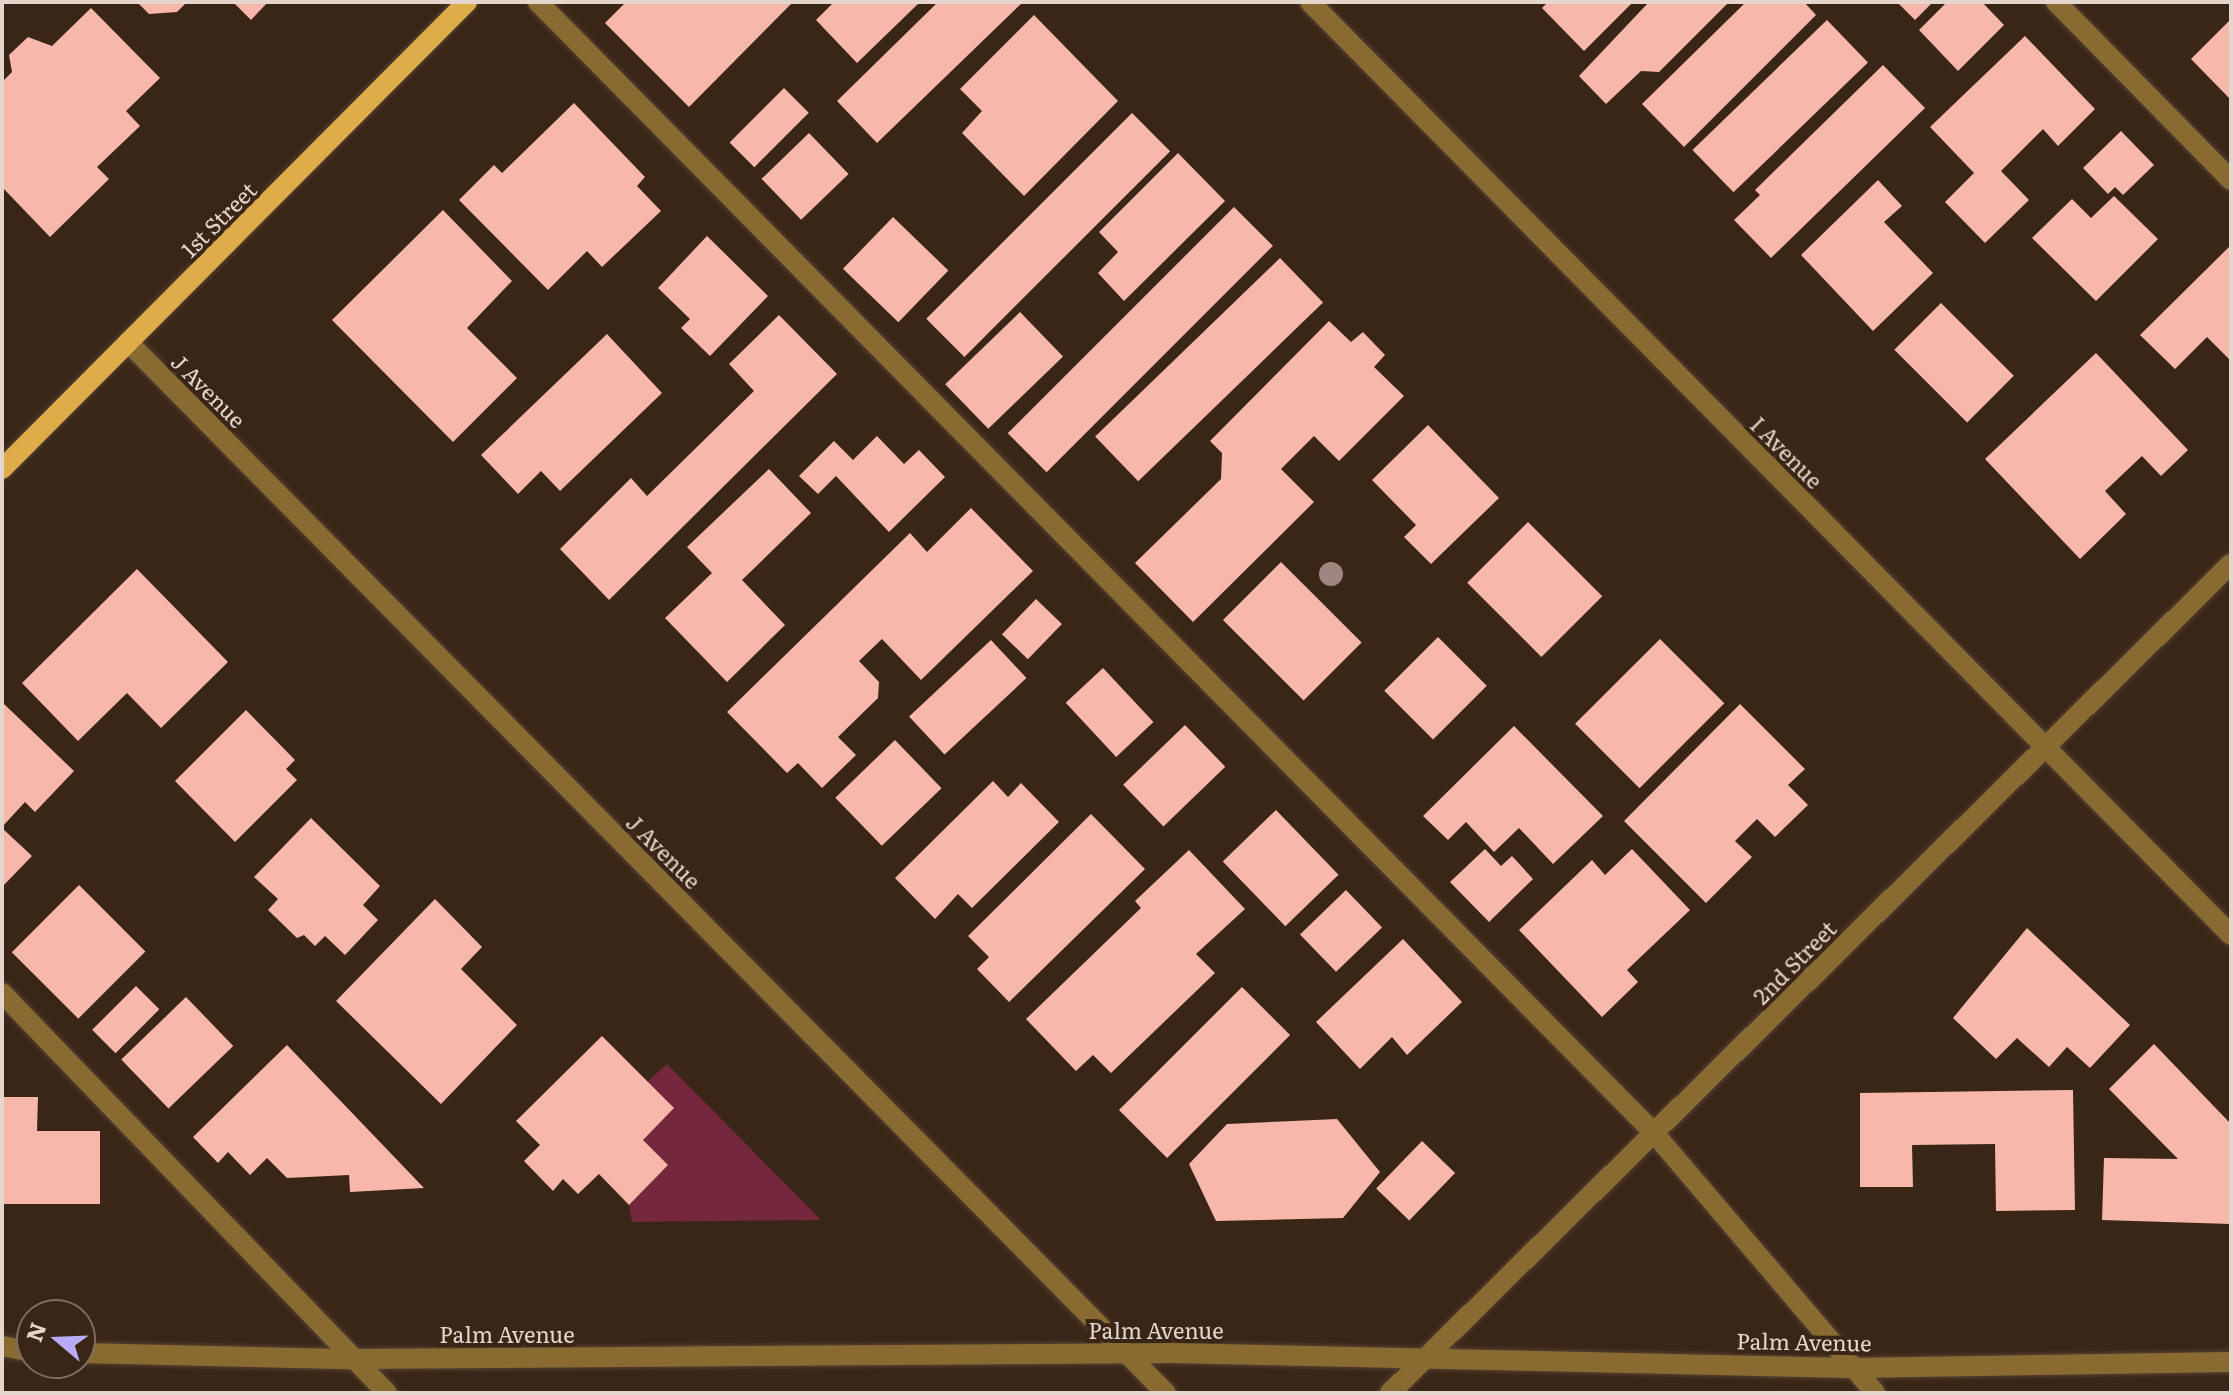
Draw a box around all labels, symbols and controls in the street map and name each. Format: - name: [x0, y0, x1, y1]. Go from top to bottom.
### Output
- street label: 1st Street: [175, 176, 261, 262]
- street label: J Avenue: [166, 347, 252, 433]
- street label: I Avenue: [1746, 411, 1828, 493]
- street label: J Avenue: [621, 808, 707, 894]
- street label: 2nd Street: [1747, 915, 1841, 1009]
- north arrow: [16, 1299, 96, 1379]
- street label: Palm Avenue: [1088, 1317, 1224, 1343]
- text: N: [16, 1318, 53, 1346]
- street label: Palm Avenue: [439, 1321, 575, 1347]
- street label: Palm Avenue: [1736, 1327, 1872, 1355]

